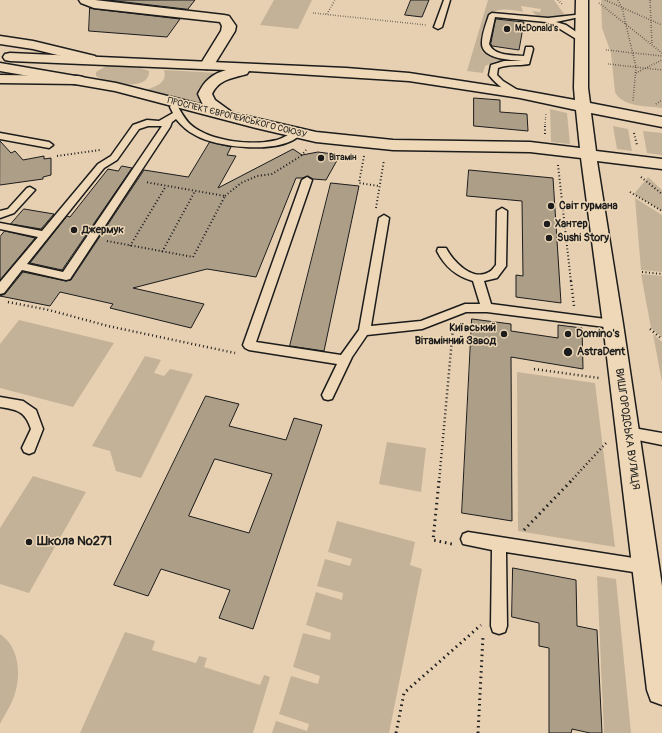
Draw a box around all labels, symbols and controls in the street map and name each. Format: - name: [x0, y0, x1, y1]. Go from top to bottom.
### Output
- marker: McDonald's: [502, 24, 512, 34]
- place label: McDonald's: [515, 24, 558, 34]
- street label: ПРОСПЕКТ ЄВРОПЕЙСЬКОГО СОЮЗУ: [166, 95, 308, 141]
- marker: Вітамін: [316, 153, 326, 163]
- place label: Вітамін: [329, 153, 356, 163]
- place label: Світ гурмана: [559, 199, 618, 213]
- marker: Світ гурмана: [546, 201, 556, 211]
- place label: Хантер: [555, 217, 588, 231]
- marker: Хантер: [542, 219, 552, 229]
- place label: Джермук: [82, 223, 124, 237]
- marker: Джермук: [69, 225, 79, 235]
- place label: Sushi Story: [557, 231, 609, 245]
- marker: Sushi Story: [544, 233, 554, 243]
- place label: Київський Вітамінний Завод: [415, 321, 496, 347]
- place label: Domino's: [576, 327, 620, 341]
- marker: Київський Вітамінний Завод: [499, 329, 509, 339]
- marker: Domino's: [563, 329, 573, 339]
- place label: AstraDent: [577, 345, 625, 359]
- marker: AstraDent: [562, 346, 574, 358]
- street label: ВИШГОРОДСЬКА ВУЛИЦЯ: [612, 367, 642, 491]
- place label: Школа №271: [37, 534, 112, 550]
- marker: Школа №271: [24, 537, 34, 547]

